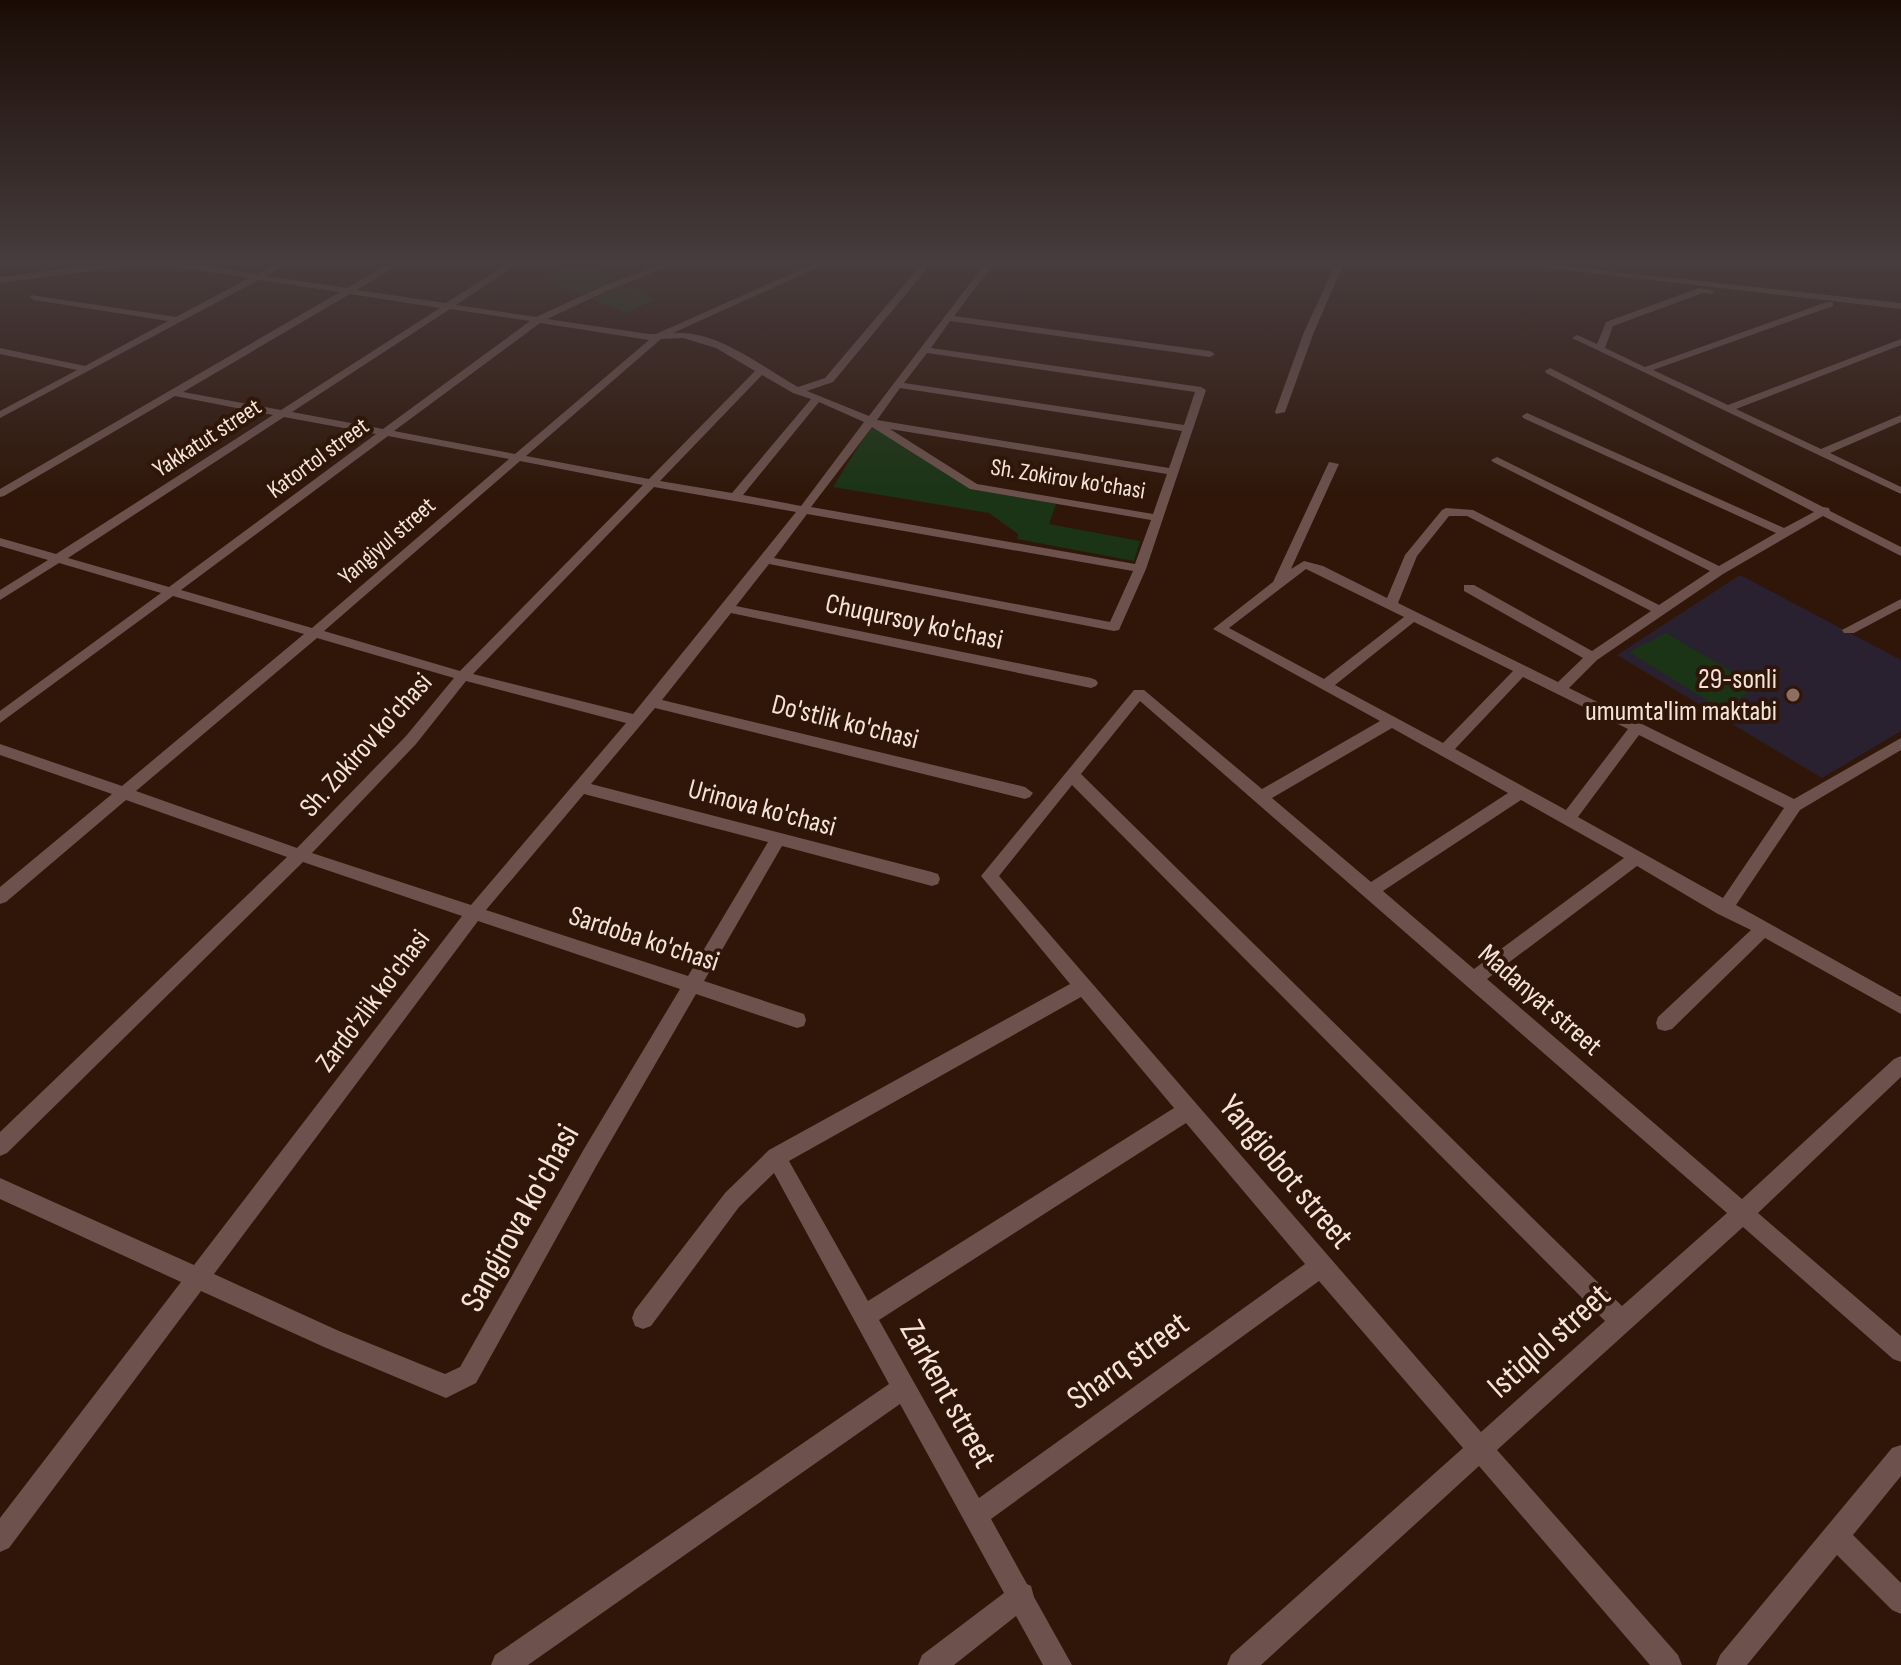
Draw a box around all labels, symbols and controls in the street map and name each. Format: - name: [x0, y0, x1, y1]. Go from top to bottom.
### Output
- street label: Yakkatut street: [147, 392, 267, 484]
- street label: Katortol street: [262, 411, 374, 505]
- street label: Sh. Zokirov ko'chasi: [989, 452, 1147, 506]
- street label: Yangiyul street: [333, 491, 441, 591]
- street label: Chuqursoy ko'chasi: [822, 587, 1006, 657]
- place label: 29-sonli umumta'lim maktabi: [1585, 663, 1777, 728]
- street label: Sh. Zokirov ko'chasi: [293, 666, 439, 824]
- marker: 29-sonli umumta'lim maktabi: [1784, 686, 1802, 704]
- street label: Do'stlik ko'chasi: [768, 688, 922, 756]
- street label: Urinova ko'chasi: [685, 772, 839, 844]
- street label: Sardoba ko'chasi: [565, 899, 723, 979]
- street label: Zardo'zlik ko'chasi: [309, 924, 437, 1078]
- street label: Madanyat street: [1471, 937, 1609, 1063]
- street label: Yangiobot street: [1210, 1087, 1362, 1257]
- street label: Sangirova ko'chasi: [452, 1117, 588, 1319]
- street label: Istiqlol street: [1479, 1275, 1619, 1407]
- street label: Sharq street: [1059, 1303, 1197, 1419]
- street label: Zarkent street: [891, 1313, 1005, 1475]

